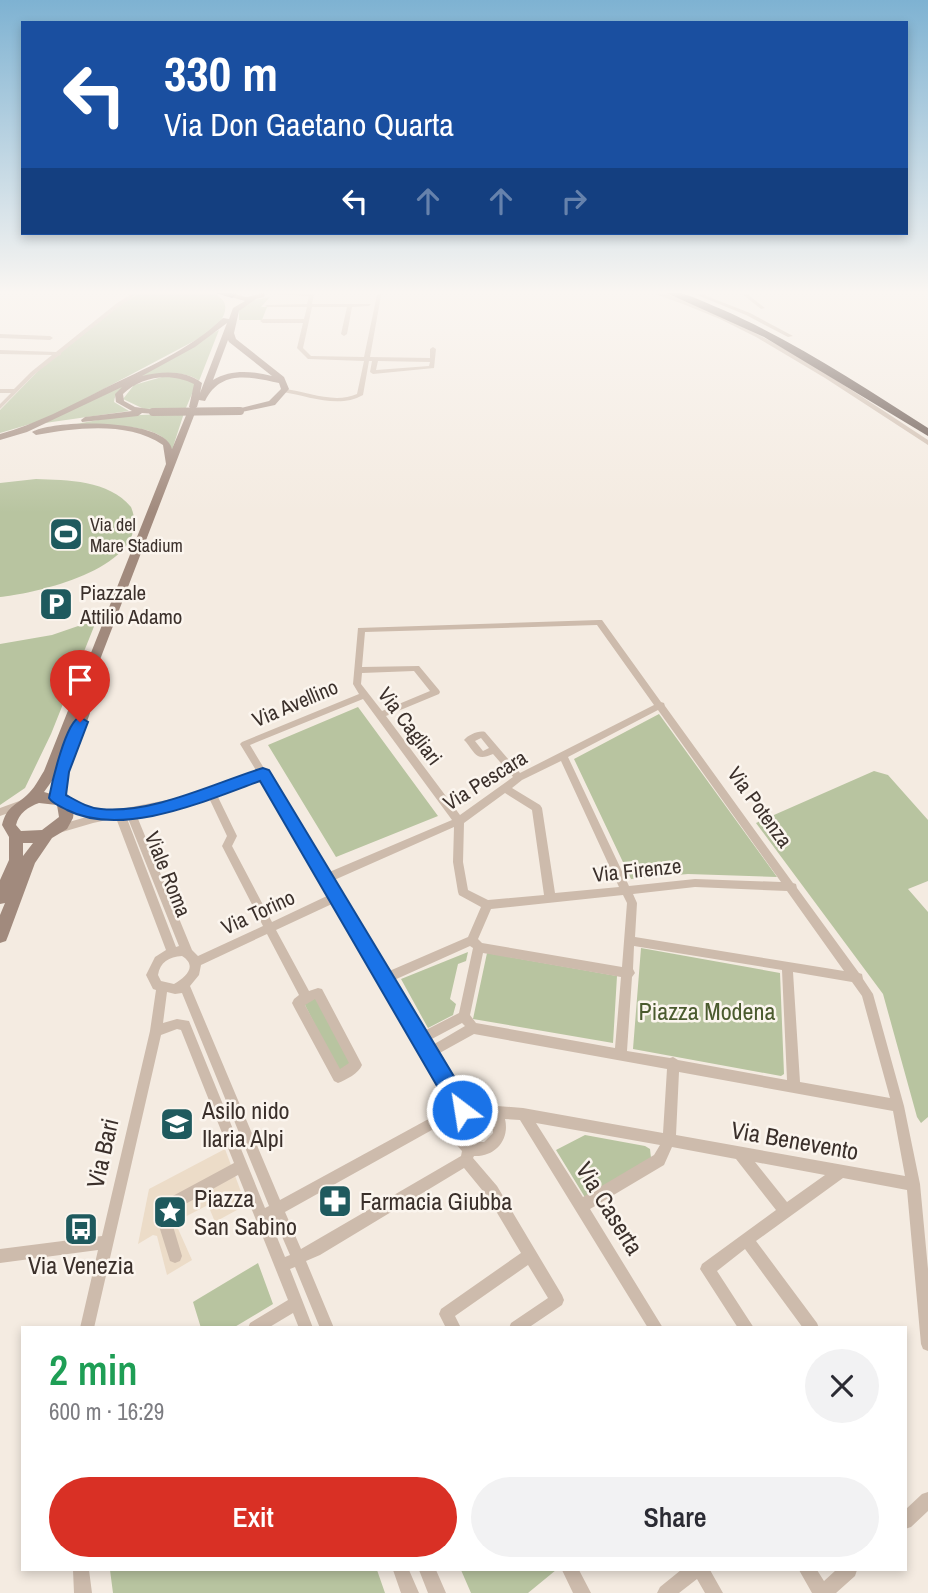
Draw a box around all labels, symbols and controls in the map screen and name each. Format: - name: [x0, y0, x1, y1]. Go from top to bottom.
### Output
- text: 330 m: [164, 40, 278, 106]
- icon: left: [49, 49, 140, 140]
- text: Via Don Gaetano Quarta: [164, 103, 454, 146]
- icon: left: [336, 182, 374, 220]
- icon: ahead: [409, 182, 447, 220]
- icon: ahead: [482, 182, 520, 220]
- icon: right: [555, 182, 593, 220]
- place label: Via del Mare Stadium: [90, 512, 183, 558]
- sports icon: Via del Mare Stadium: [47, 515, 85, 553]
- place label: Piazzale Attilio Adamo: [79, 578, 182, 631]
- parking icon: Piazzale Attilio Adamo: [37, 585, 75, 623]
- pin: [50, 650, 110, 722]
- icon: arrive: [61, 661, 99, 699]
- street label: Via Avellino: [248, 672, 342, 734]
- street label: Via Cagliari: [371, 681, 449, 771]
- street label: Via Pescara: [438, 743, 533, 817]
- street label: Via Potenza: [721, 761, 799, 854]
- street label: Viale Roma: [138, 827, 198, 921]
- street label: Via Firenze: [591, 851, 683, 889]
- street label: Via Torino: [217, 882, 299, 942]
- park label: Piazza Modena: [639, 995, 775, 1027]
- position arrow: [425, 1073, 499, 1147]
- place label: Asilo nido Ilaria Alpi: [201, 1094, 290, 1154]
- school or university icon: Asilo nido Ilaria Alpi: [158, 1105, 196, 1143]
- street label: Via Benevento: [729, 1113, 861, 1167]
- street label: Via Bari: [78, 1115, 126, 1191]
- street label: Via Caserta: [569, 1156, 651, 1260]
- place label: Piazza San Sabino: [194, 1182, 297, 1242]
- pharmacy icon: Farmacia Giubba: [316, 1182, 354, 1220]
- place label: Farmacia Giubba: [360, 1185, 512, 1217]
- place icon: Piazza San Sabino: [151, 1193, 189, 1231]
- bus stop icon: Via Venezia: [62, 1210, 100, 1248]
- place label: Via Venezia: [28, 1249, 134, 1281]
- text: 2 min: [49, 1342, 138, 1398]
- button: close: [805, 1349, 879, 1423]
- text: 600 m · 16:29: [49, 1396, 164, 1427]
- button: Exit: [49, 1477, 457, 1557]
- button: Share: [471, 1477, 879, 1557]

